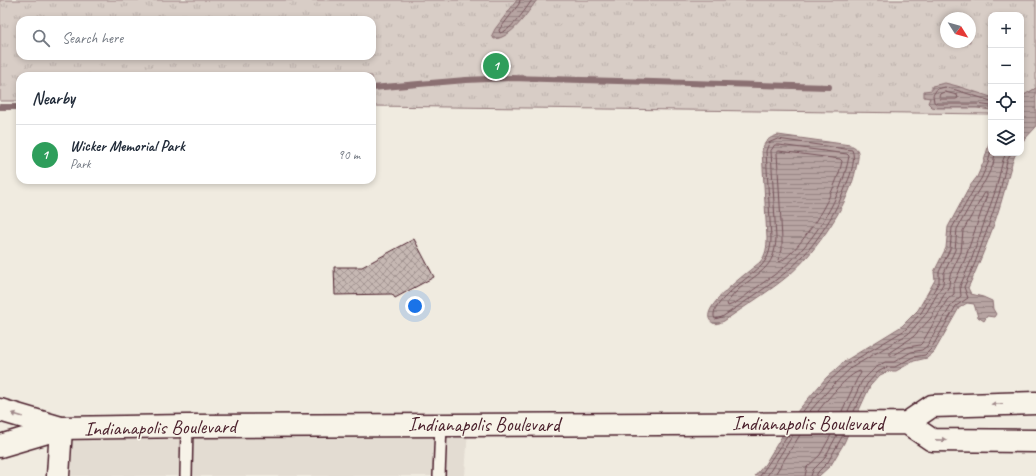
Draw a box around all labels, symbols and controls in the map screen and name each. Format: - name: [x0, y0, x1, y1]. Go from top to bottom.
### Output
- north arrow: [940, 12, 976, 48]
- map controls: [988, 12, 1024, 156]
- button: +: [988, 12, 1024, 48]
- search box: [16, 16, 376, 60]
- icon: search: [30, 27, 52, 49]
- text: Search here: [62, 29, 123, 48]
- button: −: [988, 48, 1024, 84]
- pin: 1: [483, 51, 509, 81]
- button: locate: [988, 84, 1024, 120]
- text: Nearby: [32, 88, 75, 109]
- button: layers: [988, 120, 1024, 156]
- text: Wicker Memorial Park: [70, 137, 185, 156]
- text: 1: [42, 147, 48, 163]
- text: 90 m: [338, 147, 360, 163]
- text: Park: [70, 156, 91, 172]
- your location: [405, 296, 425, 316]
- one-way arrow: [990, 401, 1003, 407]
- street label: Indianapolis Boulevard: [732, 411, 887, 436]
- one-way arrow: [11, 412, 23, 418]
- street label: Indianapolis Boulevard: [408, 412, 563, 437]
- street label: Indianapolis Boulevard: [84, 414, 239, 441]
- one-way arrow: [935, 437, 948, 443]

